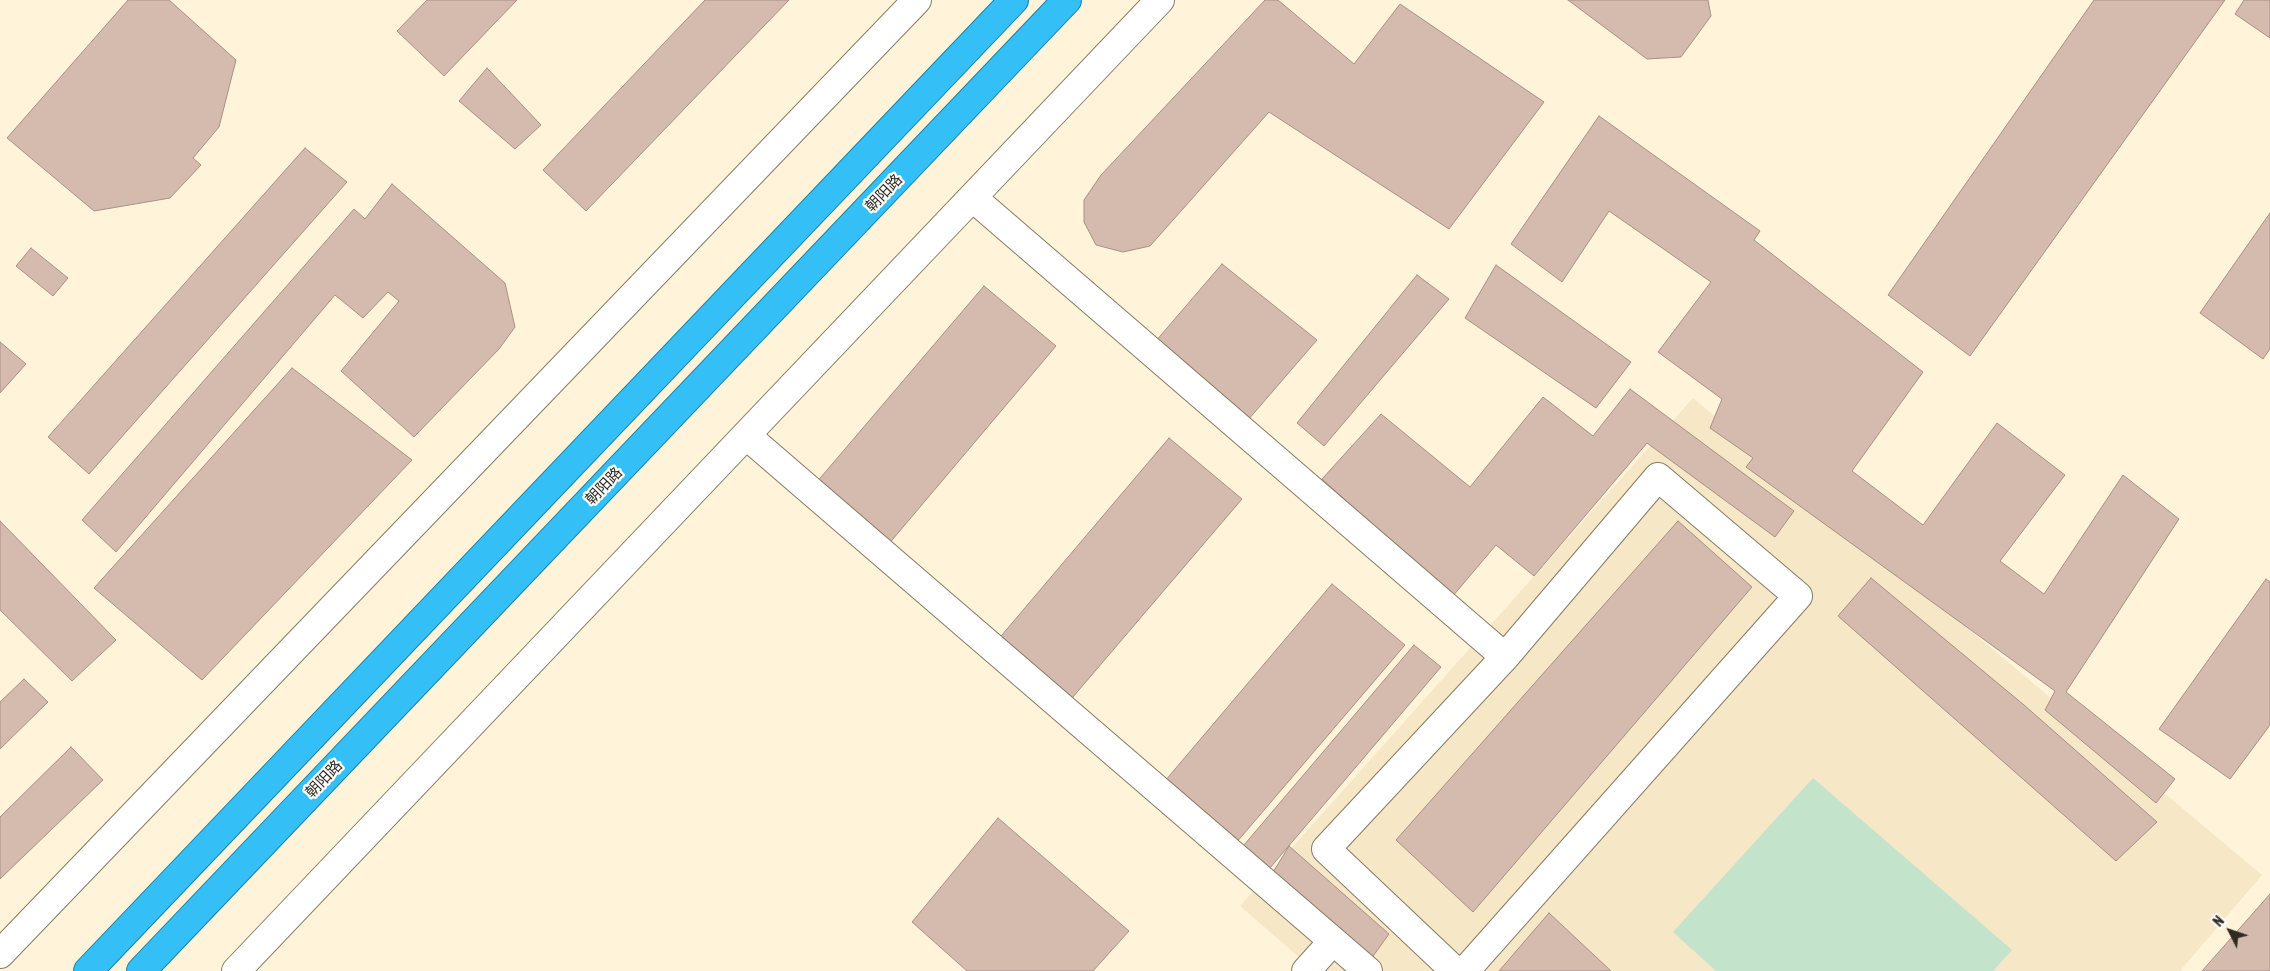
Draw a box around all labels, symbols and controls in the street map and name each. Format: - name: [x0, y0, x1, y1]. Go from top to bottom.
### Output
- street label: 朝阳路: [862, 171, 906, 215]
- street label: 朝阳路: [582, 464, 626, 508]
- street label: 朝阳路: [302, 757, 346, 801]
- north arrow: [2205, 906, 2255, 956]
- text: N: [2210, 913, 2227, 930]

